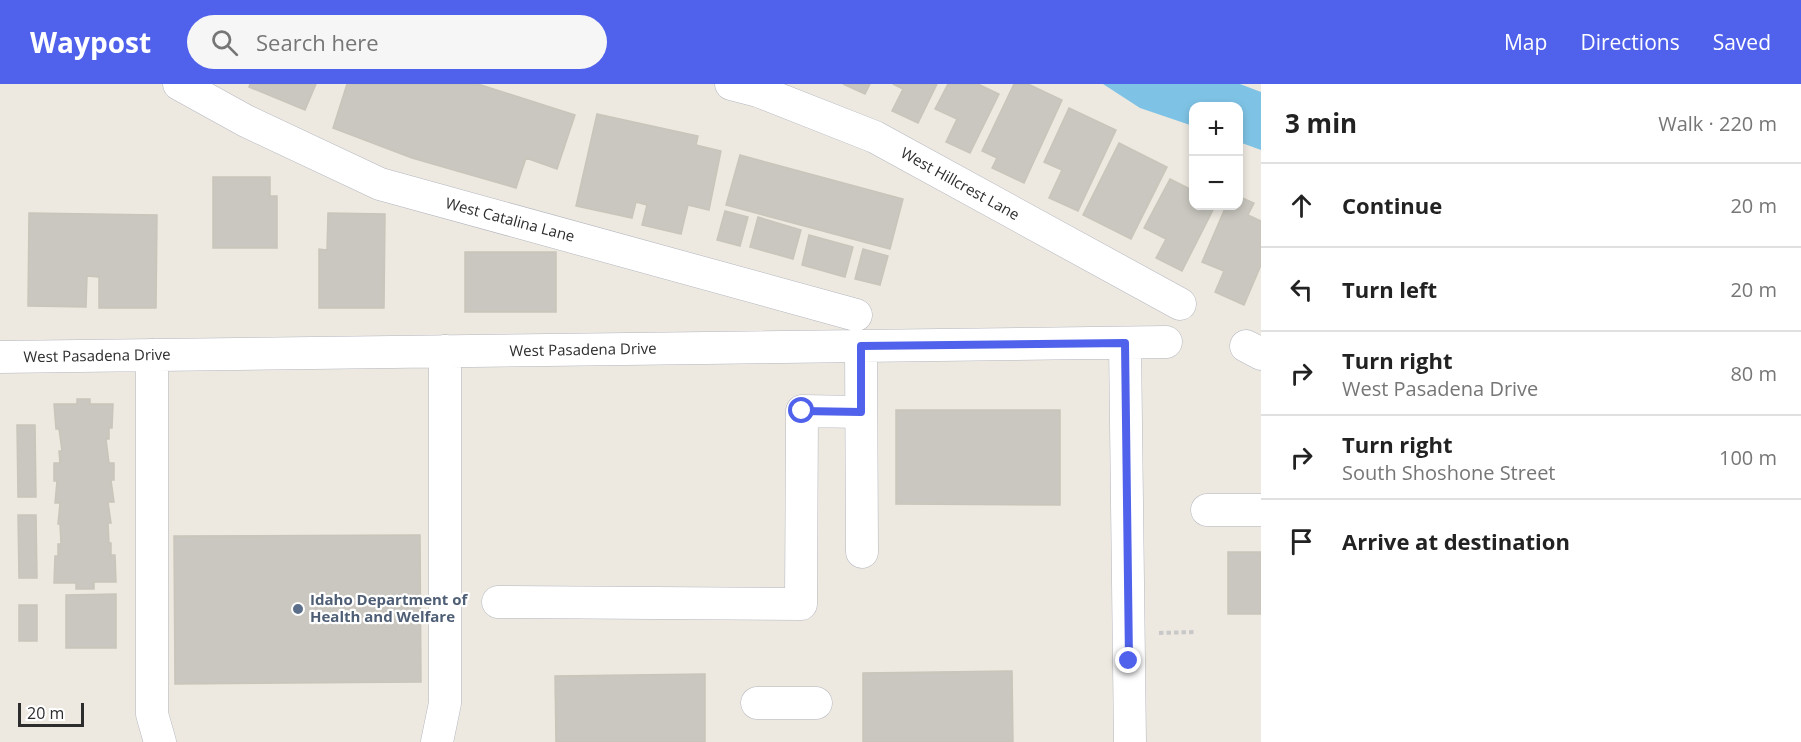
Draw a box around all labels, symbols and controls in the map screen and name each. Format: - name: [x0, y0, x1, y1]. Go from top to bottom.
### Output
- search box: [187, 15, 607, 69]
- text: Waypost: [30, 23, 151, 61]
- icon: search: [208, 26, 241, 59]
- text: Search here: [256, 27, 379, 57]
- text: Map: [1504, 28, 1547, 56]
- text: Directions: [1580, 28, 1680, 56]
- text: Saved: [1713, 28, 1771, 56]
- map controls: [1189, 102, 1243, 210]
- button: +: [1189, 102, 1243, 156]
- text: 3 min: [1285, 105, 1357, 141]
- text: Walk · 220 m: [1658, 110, 1777, 137]
- street label: West Hillcrest Lane: [897, 142, 1024, 224]
- button: −: [1189, 156, 1243, 210]
- icon: ahead: [1285, 189, 1318, 222]
- text: Continue: [1342, 190, 1442, 220]
- street label: West Catalina Lane: [443, 192, 577, 246]
- text: 20 m: [1730, 192, 1777, 219]
- icon: left: [1285, 273, 1318, 306]
- text: Turn left: [1342, 274, 1437, 304]
- text: 20 m: [1730, 276, 1777, 303]
- street label: West Pasadena Drive: [509, 338, 657, 360]
- street label: West Pasadena Drive: [23, 344, 171, 366]
- text: Turn right: [1342, 345, 1453, 375]
- icon: right: [1285, 357, 1318, 390]
- text: 80 m: [1730, 360, 1777, 387]
- text: West Pasadena Drive: [1342, 375, 1538, 402]
- route start: [788, 397, 814, 423]
- text: Turn right: [1342, 429, 1453, 459]
- icon: right: [1285, 441, 1318, 474]
- text: 100 m: [1719, 444, 1777, 471]
- text: South Shoshone Street: [1342, 459, 1556, 486]
- icon: arrive: [1285, 525, 1318, 558]
- text: Arrive at destination: [1342, 526, 1570, 556]
- place label: Idaho Department of Health and Welfare: [310, 589, 469, 626]
- marker: Idaho Department of Health and Welfare: [291, 602, 305, 616]
- route end: [1115, 647, 1141, 673]
- scale bar: [18, 700, 84, 728]
- text: 20 m: [27, 702, 64, 724]

